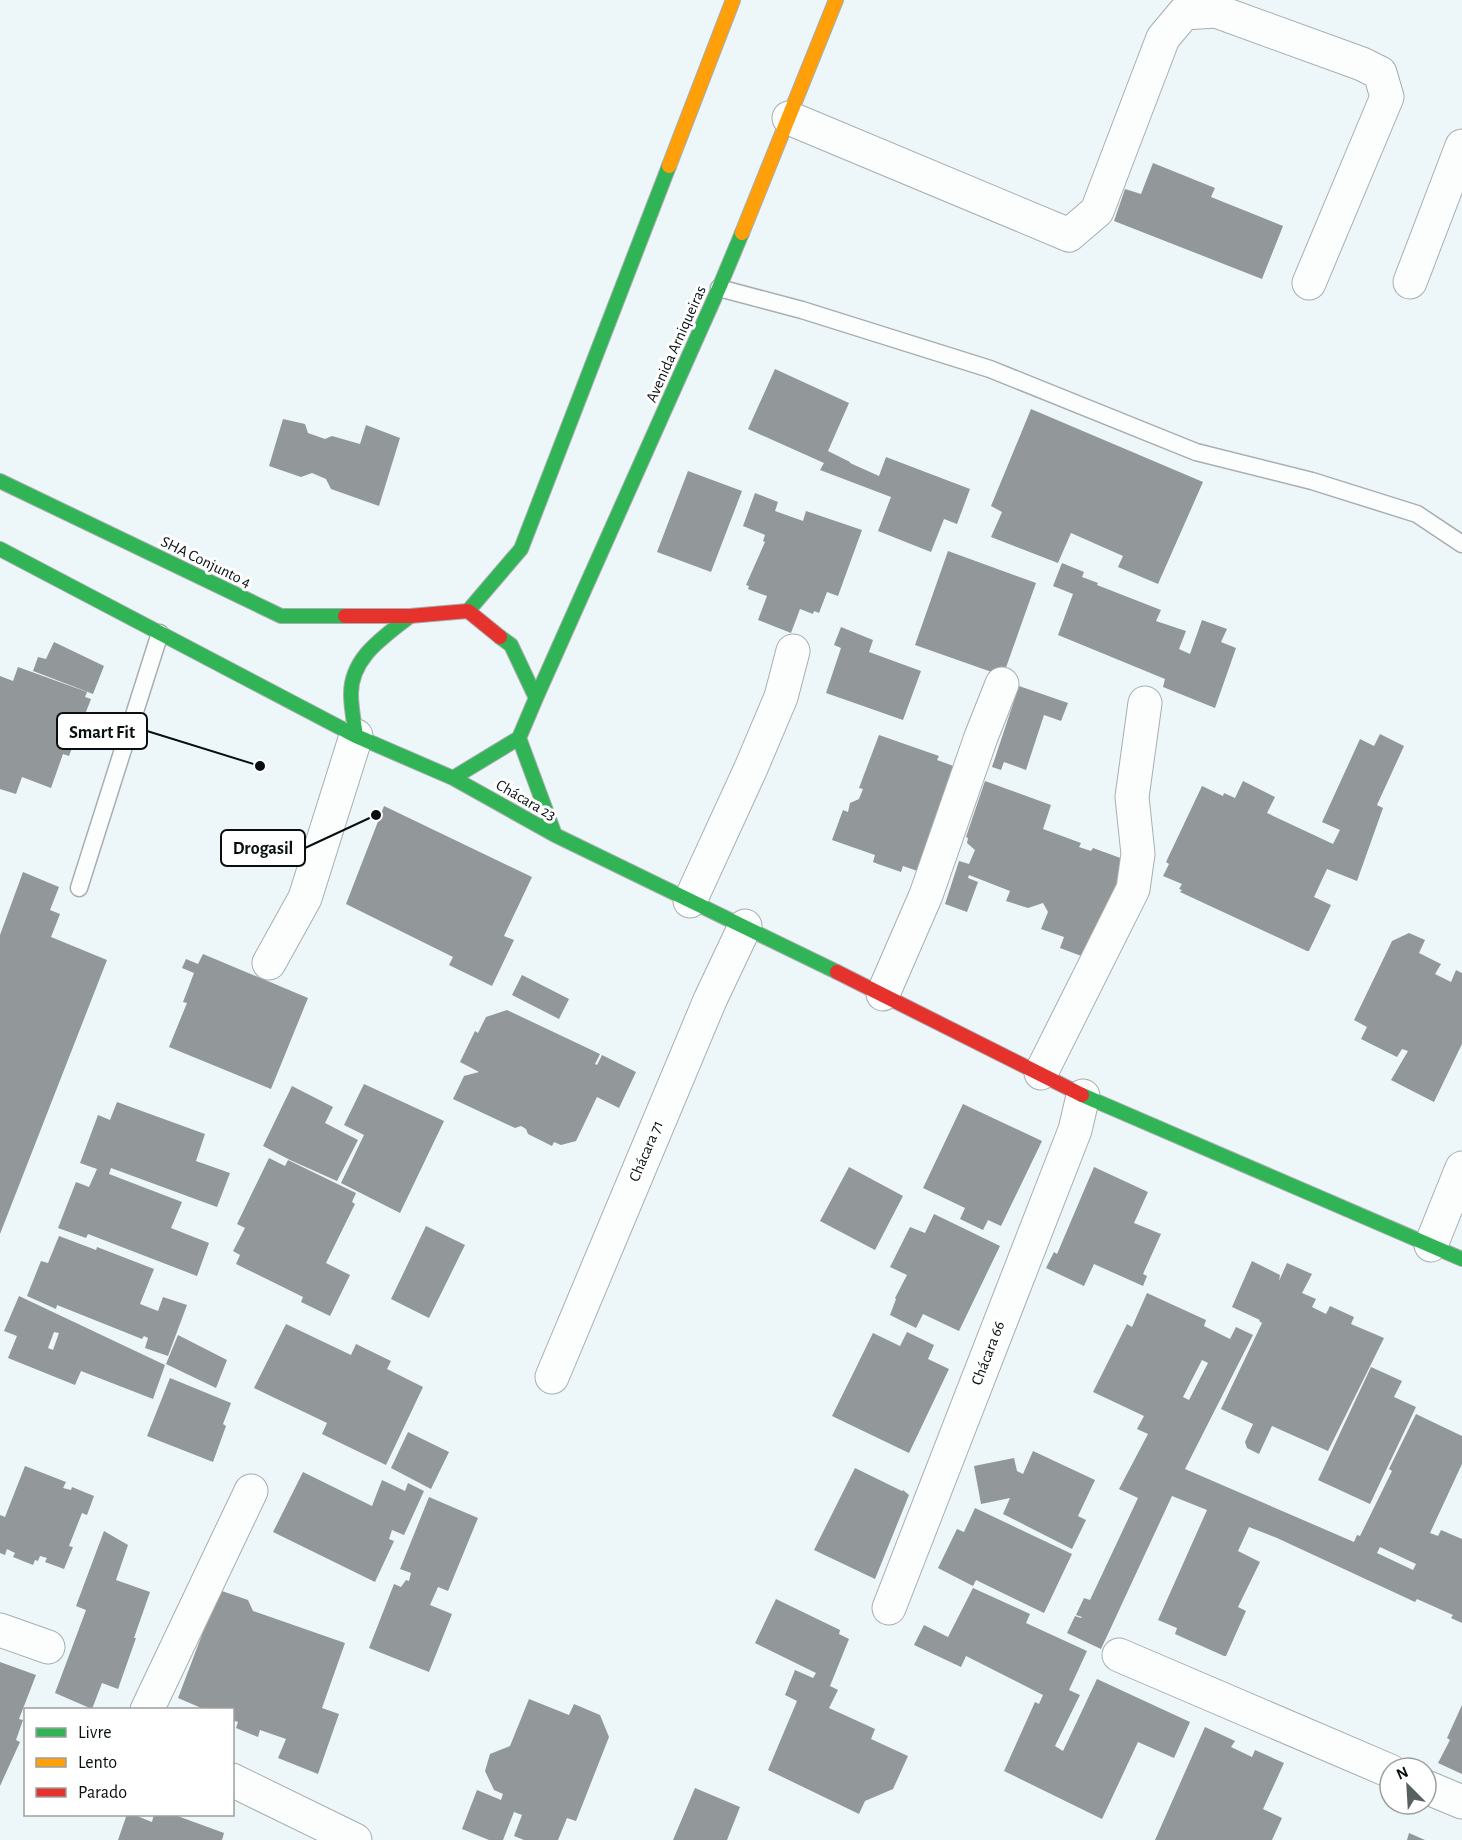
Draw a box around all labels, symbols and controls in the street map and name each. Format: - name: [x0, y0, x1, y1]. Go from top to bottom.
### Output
- street label: Avenida Arniqueiras: [643, 283, 709, 405]
- street label: SHA Conjunto 4: [158, 533, 254, 592]
- callout: Smart Fit: [57, 713, 147, 749]
- text: Smart Fit: [69, 724, 135, 742]
- street label: Chácara 23: [493, 777, 559, 823]
- callout: Drogasil: [221, 830, 305, 866]
- text: Drogasil: [233, 840, 293, 858]
- street label: Chácara 71: [626, 1118, 666, 1184]
- street label: Chácara 66: [968, 1319, 1008, 1387]
- legend: [24, 1708, 234, 1816]
- text: Livre: [78, 1724, 112, 1742]
- text: Lento: [78, 1754, 117, 1772]
- north arrow: [1378, 1756, 1438, 1816]
- text: N: [1394, 1764, 1411, 1783]
- text: Parado: [78, 1784, 127, 1802]

